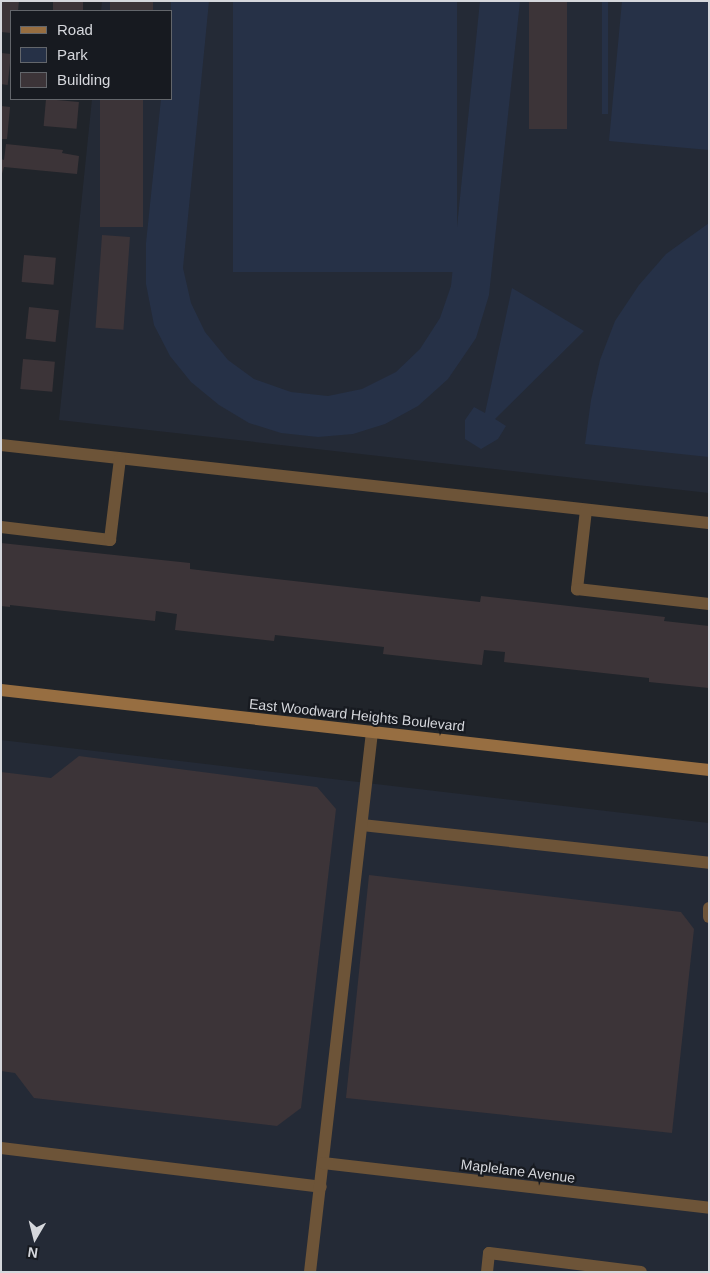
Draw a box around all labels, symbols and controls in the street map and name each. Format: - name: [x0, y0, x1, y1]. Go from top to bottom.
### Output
- legend: [10, 10, 172, 100]
- text: Road: [57, 21, 93, 38]
- text: Park: [57, 46, 88, 63]
- text: Building: [57, 71, 110, 88]
- street label: East Woodward Heights Boulevard: [248, 695, 466, 735]
- street label: Maplelane Avenue: [460, 1156, 576, 1186]
- north arrow: [10, 1213, 60, 1263]
- text: N: [27, 1244, 39, 1261]

